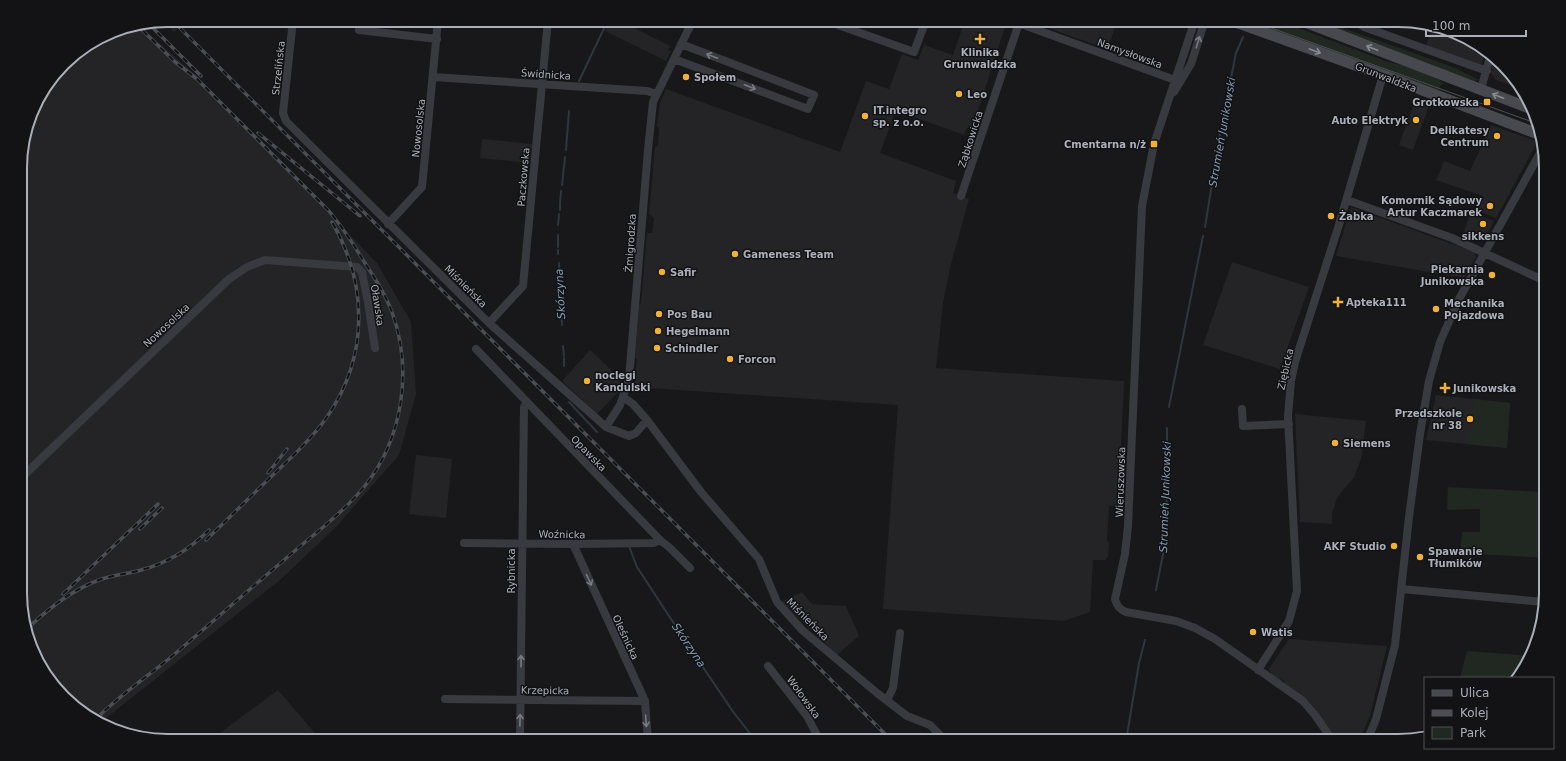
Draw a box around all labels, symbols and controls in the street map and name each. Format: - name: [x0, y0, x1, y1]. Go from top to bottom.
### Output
- scale bar: [1426, 12, 1526, 38]
- text: 100 m: [1432, 19, 1470, 33]
- marker: Klinika Grunwaldzka: [974, 33, 986, 45]
- one-way arrow: [1195, 36, 1202, 49]
- street label: Namysłowska: [1096, 37, 1164, 70]
- street label: Strzelińska: [270, 40, 287, 96]
- one-way arrow: [1367, 43, 1379, 51]
- place label: Klinika Grunwaldzka: [943, 47, 1017, 70]
- one-way arrow: [1309, 47, 1321, 55]
- one-way arrow: [706, 52, 718, 60]
- street label: Grunwaldzka: [1354, 61, 1418, 94]
- street label: Świdnicka: [521, 66, 571, 82]
- marker: Społem: [681, 72, 691, 82]
- place label: Społem: [694, 72, 736, 83]
- water label: Strumień Junikowski: [1206, 76, 1239, 188]
- one-way arrow: [743, 84, 755, 92]
- marker: Leo: [954, 89, 964, 99]
- place label: Leo: [967, 89, 987, 100]
- one-way arrow: [1492, 91, 1504, 99]
- place label: Grotkowska: [1412, 97, 1479, 108]
- marker: Grotkowska: [1482, 97, 1492, 107]
- street label: Nowosolska: [410, 98, 427, 158]
- place label: IT.integro sp. z o.o.: [873, 105, 927, 128]
- street label: Ząbkowicka: [956, 109, 985, 169]
- marker: IT.integro sp. z o.o.: [860, 111, 870, 121]
- place label: Auto Elektryk: [1331, 115, 1408, 126]
- marker: Auto Elektryk: [1411, 115, 1421, 125]
- place label: Delikatesy Centrum: [1430, 125, 1489, 148]
- marker: Delikatesy Centrum: [1492, 131, 1502, 141]
- place label: Cmentarna n/ż: [1064, 139, 1146, 150]
- marker: Cmentarna n/ż: [1149, 139, 1159, 149]
- street label: Paczkowska: [515, 147, 532, 207]
- place label: Komornik Sądowy Artur Kaczmarek: [1381, 195, 1482, 218]
- marker: Komornik Sądowy Artur Kaczmarek: [1485, 201, 1495, 211]
- place label: Żabka: [1339, 209, 1374, 222]
- marker: Żabka: [1326, 211, 1336, 221]
- street label: Żmigrodzka: [622, 213, 638, 273]
- marker: sikkens: [1478, 219, 1488, 229]
- place label: sikkens: [1462, 231, 1504, 242]
- marker: Gameness Team: [730, 249, 740, 259]
- place label: Gameness Team: [743, 249, 834, 260]
- street label: Miśnieńska: [442, 263, 489, 310]
- place label: Piekarnia Junikowska: [1420, 264, 1484, 287]
- marker: Safir: [657, 267, 667, 277]
- place label: Safir: [670, 267, 696, 278]
- water label: Skórzyna: [553, 268, 568, 320]
- marker: Piekarnia Junikowska: [1487, 270, 1497, 280]
- street label: Oławska: [369, 283, 386, 327]
- marker: Apteka111: [1333, 297, 1343, 307]
- place label: Apteka111: [1346, 297, 1407, 308]
- place label: Mechanika Pojazdowa: [1444, 298, 1504, 321]
- street label: Nowosolska: [141, 301, 192, 349]
- marker: Mechanika Pojazdowa: [1431, 304, 1441, 314]
- marker: Pos Bau: [654, 309, 664, 319]
- place label: Pos Bau: [667, 309, 712, 320]
- marker: Hegelmann: [653, 326, 663, 336]
- place label: Hegelmann: [666, 326, 730, 337]
- marker: Schindler: [652, 343, 662, 353]
- place label: Schindler: [665, 343, 718, 354]
- street label: Ziębicka: [1275, 347, 1296, 391]
- marker: Forcon: [725, 354, 735, 364]
- place label: Forcon: [738, 354, 776, 365]
- place label: noclegi Kandulski: [595, 370, 650, 393]
- marker: noclegi Kandulski: [582, 376, 592, 386]
- marker: Junikowska: [1440, 383, 1450, 393]
- place label: Junikowska: [1452, 383, 1516, 394]
- place label: Przedszkole nr 38: [1395, 408, 1462, 431]
- marker: Przedszkole nr 38: [1465, 414, 1475, 424]
- street label: Opawska: [569, 433, 608, 474]
- marker: Siemens: [1330, 438, 1340, 448]
- place label: Siemens: [1343, 438, 1391, 449]
- water label: Strumień Junikowski: [1157, 441, 1174, 553]
- street label: Wieruszowska: [1114, 446, 1127, 518]
- street label: Woźnicka: [538, 529, 586, 540]
- place label: AKF Studio: [1324, 541, 1386, 552]
- marker: AKF Studio: [1389, 541, 1399, 551]
- place label: Spawanie Tłumików: [1428, 546, 1483, 569]
- street label: Rybnicka: [506, 548, 517, 594]
- marker: Spawanie Tłumików: [1415, 552, 1425, 562]
- one-way arrow: [586, 573, 593, 585]
- street label: Miśnieńska: [784, 596, 831, 643]
- street label: Oleśnicka: [610, 613, 641, 661]
- water label: Skórzyna: [669, 621, 708, 670]
- marker: Watis: [1248, 627, 1258, 637]
- place label: Watis: [1261, 627, 1293, 638]
- one-way arrow: [517, 655, 525, 668]
- street label: Wołowska: [785, 674, 823, 721]
- legend: [1424, 677, 1554, 749]
- street label: Krzepicka: [521, 685, 569, 696]
- text: Ulica: [1460, 686, 1489, 700]
- text: Kolej: [1460, 706, 1489, 720]
- one-way arrow: [517, 714, 524, 727]
- one-way arrow: [643, 714, 650, 727]
- text: Park: [1460, 726, 1486, 740]

